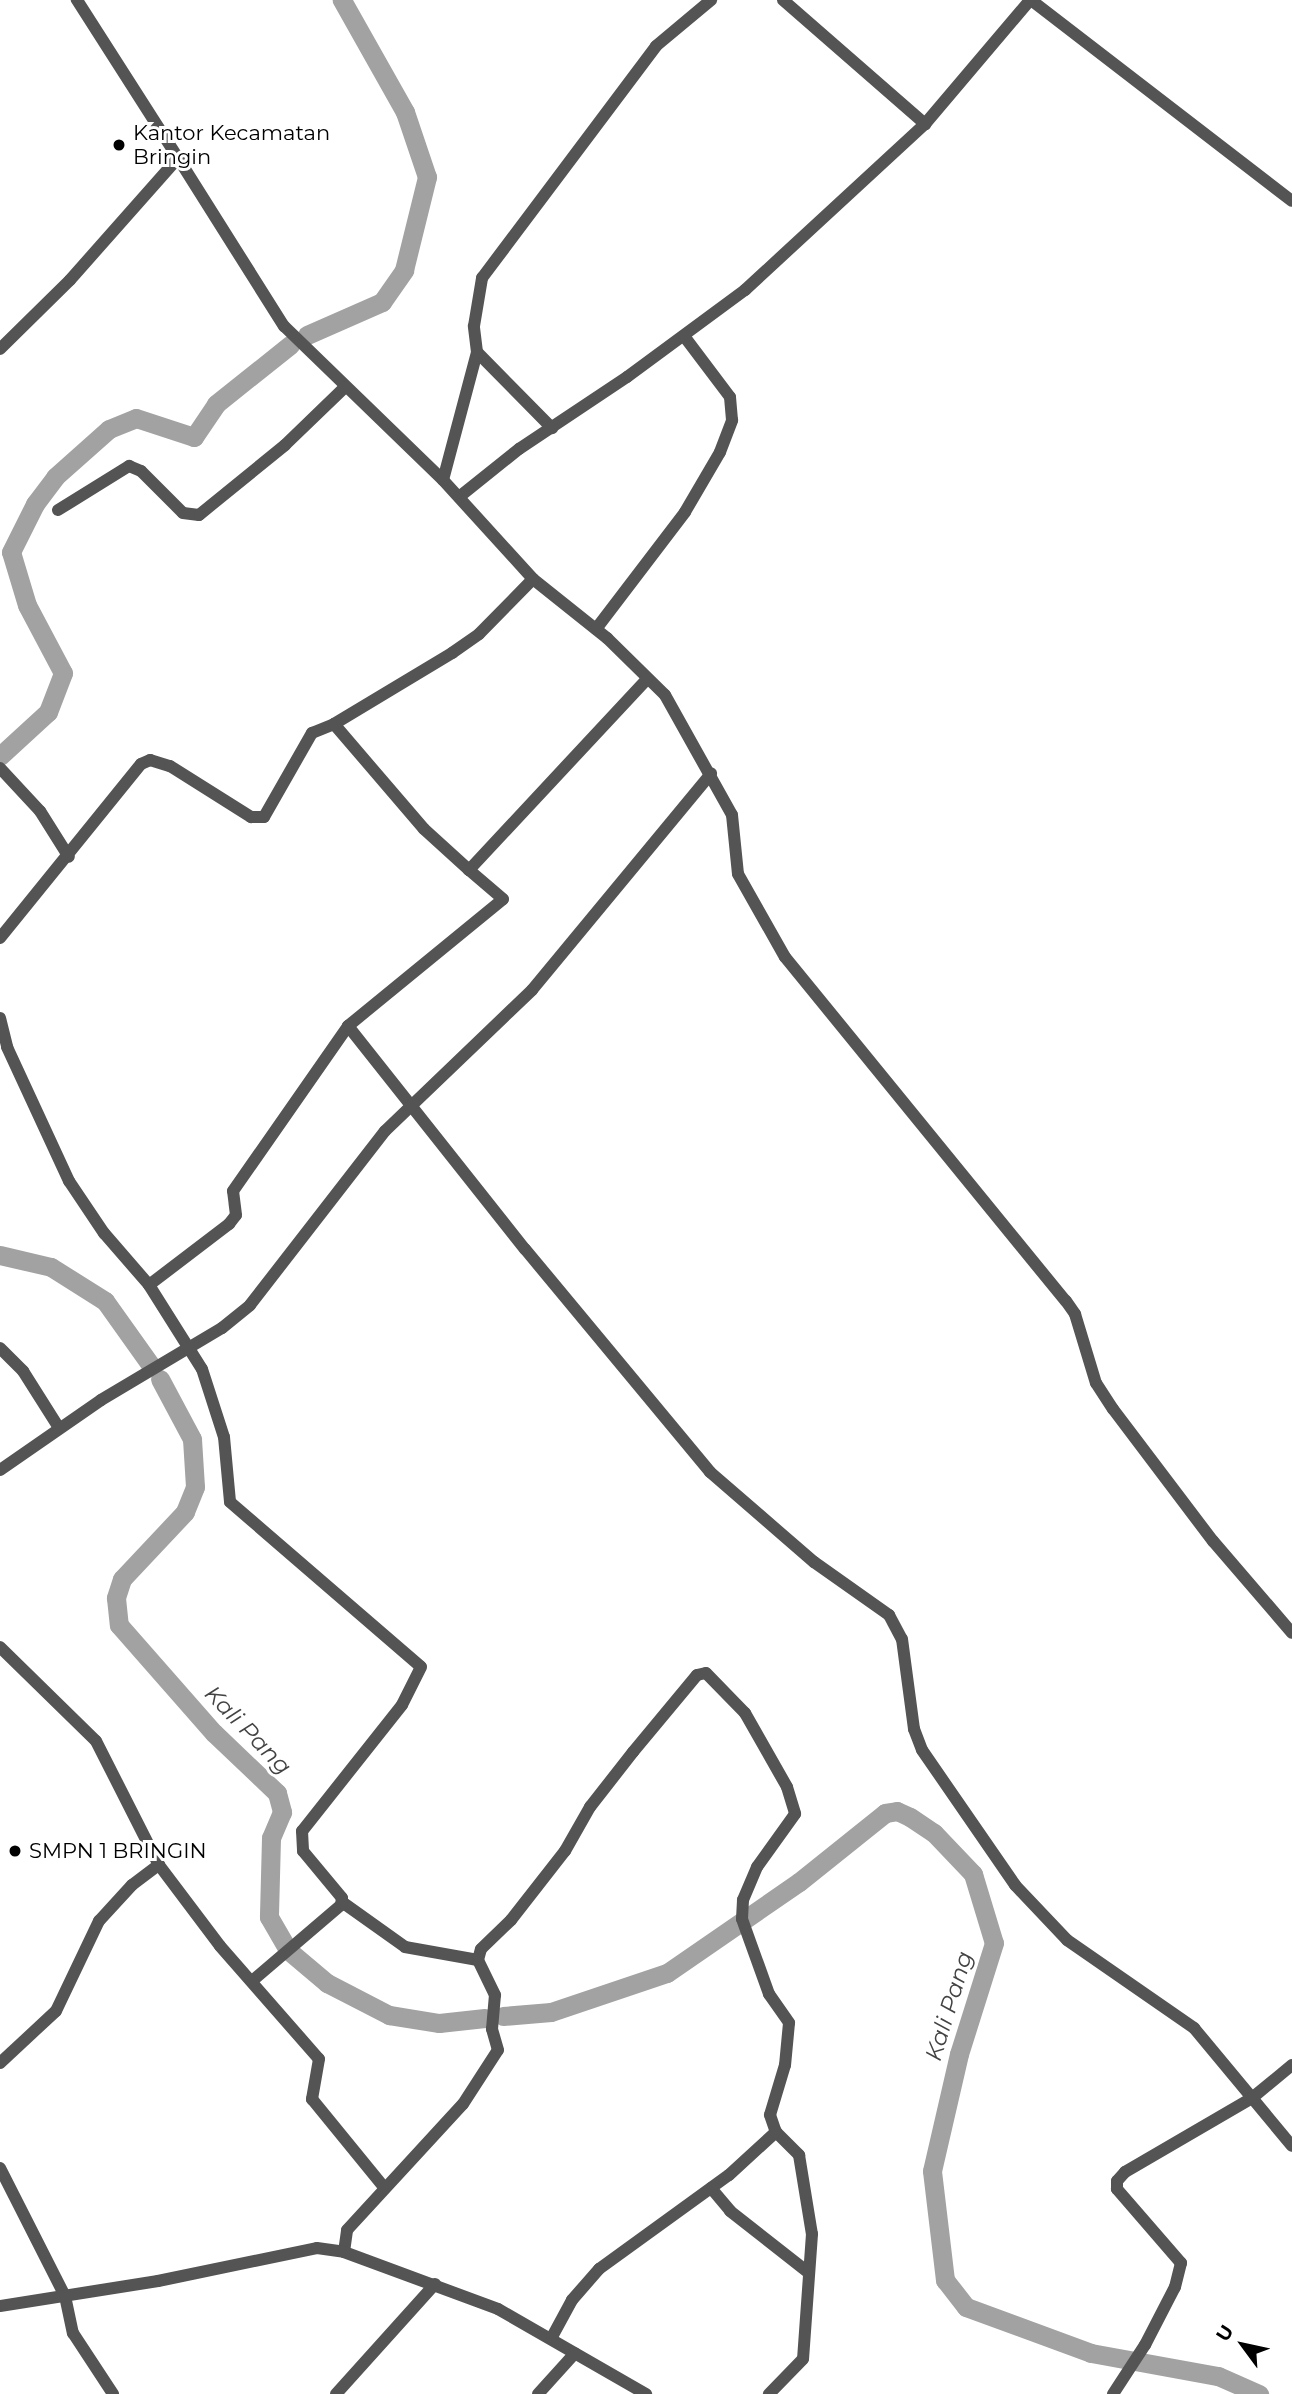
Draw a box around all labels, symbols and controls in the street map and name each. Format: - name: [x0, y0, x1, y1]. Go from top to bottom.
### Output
- place label: Kantor Kecamatan Bringin: [133, 120, 330, 170]
- marker: Kantor Kecamatan Bringin: [111, 137, 127, 153]
- water label: Kali Pang: [199, 1680, 297, 1780]
- place label: SMPN 1 BRINGIN: [29, 1838, 207, 1864]
- marker: SMPN 1 BRINGIN: [7, 1843, 23, 1859]
- water label: Kali Pang: [919, 1948, 979, 2064]
- north arrow: [1208, 2310, 1278, 2380]
- text: U: [1211, 2321, 1239, 2346]

